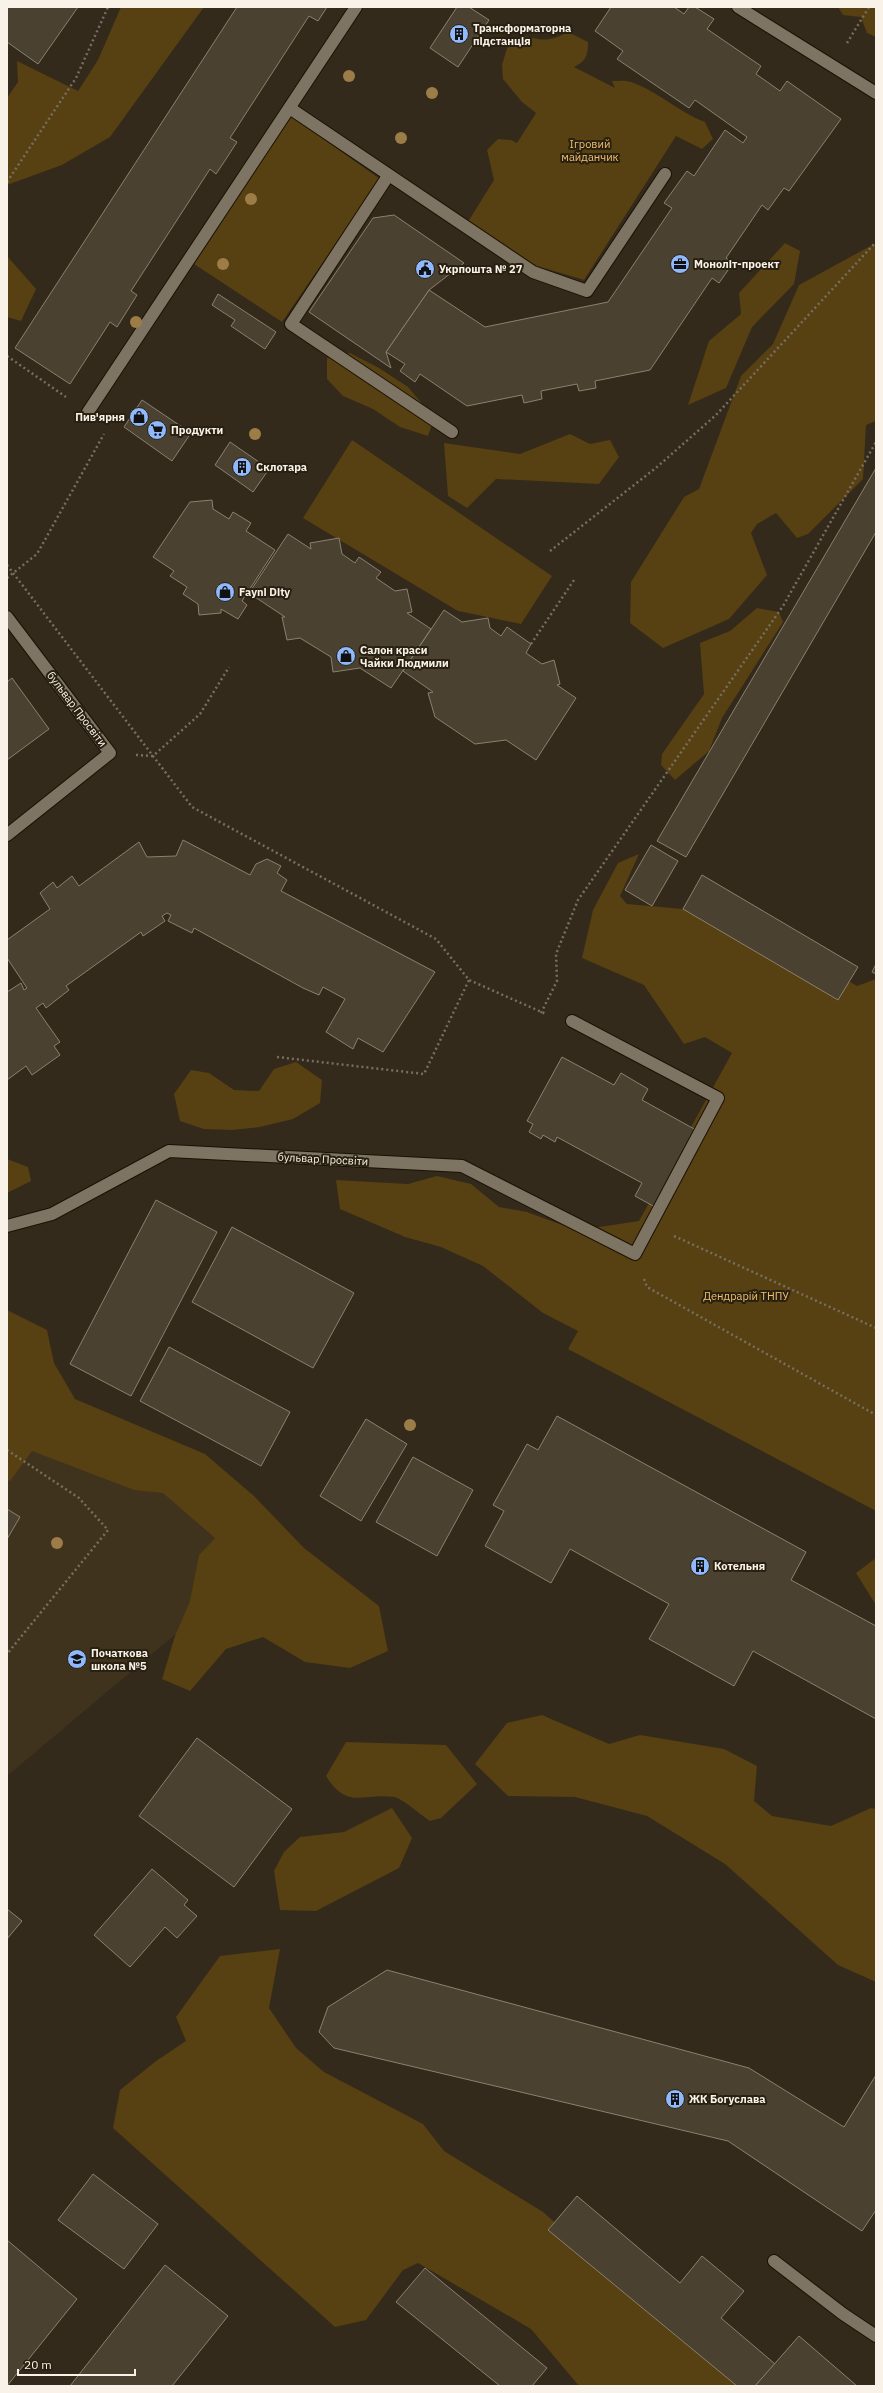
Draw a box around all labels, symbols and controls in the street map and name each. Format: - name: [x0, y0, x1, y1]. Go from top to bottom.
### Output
- place label: Трансформаторна підстанція: [473, 21, 571, 48]
- building icon: Трансформаторна підстанція: [448, 23, 470, 45]
- park label: Ігровий майданчик: [561, 137, 619, 164]
- office icon: Моноліт-проект: [669, 253, 691, 275]
- place label: Моноліт-проект: [694, 257, 780, 271]
- public building icon: Укрпошта № 27: [414, 258, 436, 280]
- place label: Укрпошта № 27: [439, 262, 523, 276]
- shop icon: Пив'ярня: [128, 406, 150, 428]
- place label: Пив'ярня: [75, 410, 125, 424]
- supermarket icon: Продукти: [146, 419, 168, 441]
- place label: Продукти: [171, 423, 223, 437]
- building icon: Склотара: [231, 456, 253, 478]
- place label: Склотара: [256, 460, 307, 474]
- shop icon: Fayni Dity: [214, 581, 236, 603]
- place label: Fayni Dity: [239, 585, 290, 599]
- place label: Салон краси Чайки Людмили: [360, 643, 449, 670]
- shop icon: Салон краси Чайки Людмили: [335, 645, 357, 667]
- street label: бульвар Просвіти: [44, 669, 110, 749]
- street label: бульвар Просвіти: [277, 1150, 369, 1168]
- park label: Дендрарій ТНПУ: [703, 1289, 789, 1303]
- building icon: Котельня: [689, 1555, 711, 1577]
- place label: Котельня: [714, 1559, 765, 1573]
- place label: Початкова школа №5: [91, 1646, 148, 1673]
- school or university icon: Початкова школа №5: [66, 1648, 88, 1670]
- building icon: ЖК Богуслава: [664, 2088, 686, 2110]
- place label: ЖК Богуслава: [689, 2092, 766, 2106]
- scale bar: [18, 2351, 135, 2377]
- text: 20 m: [24, 2357, 52, 2372]

